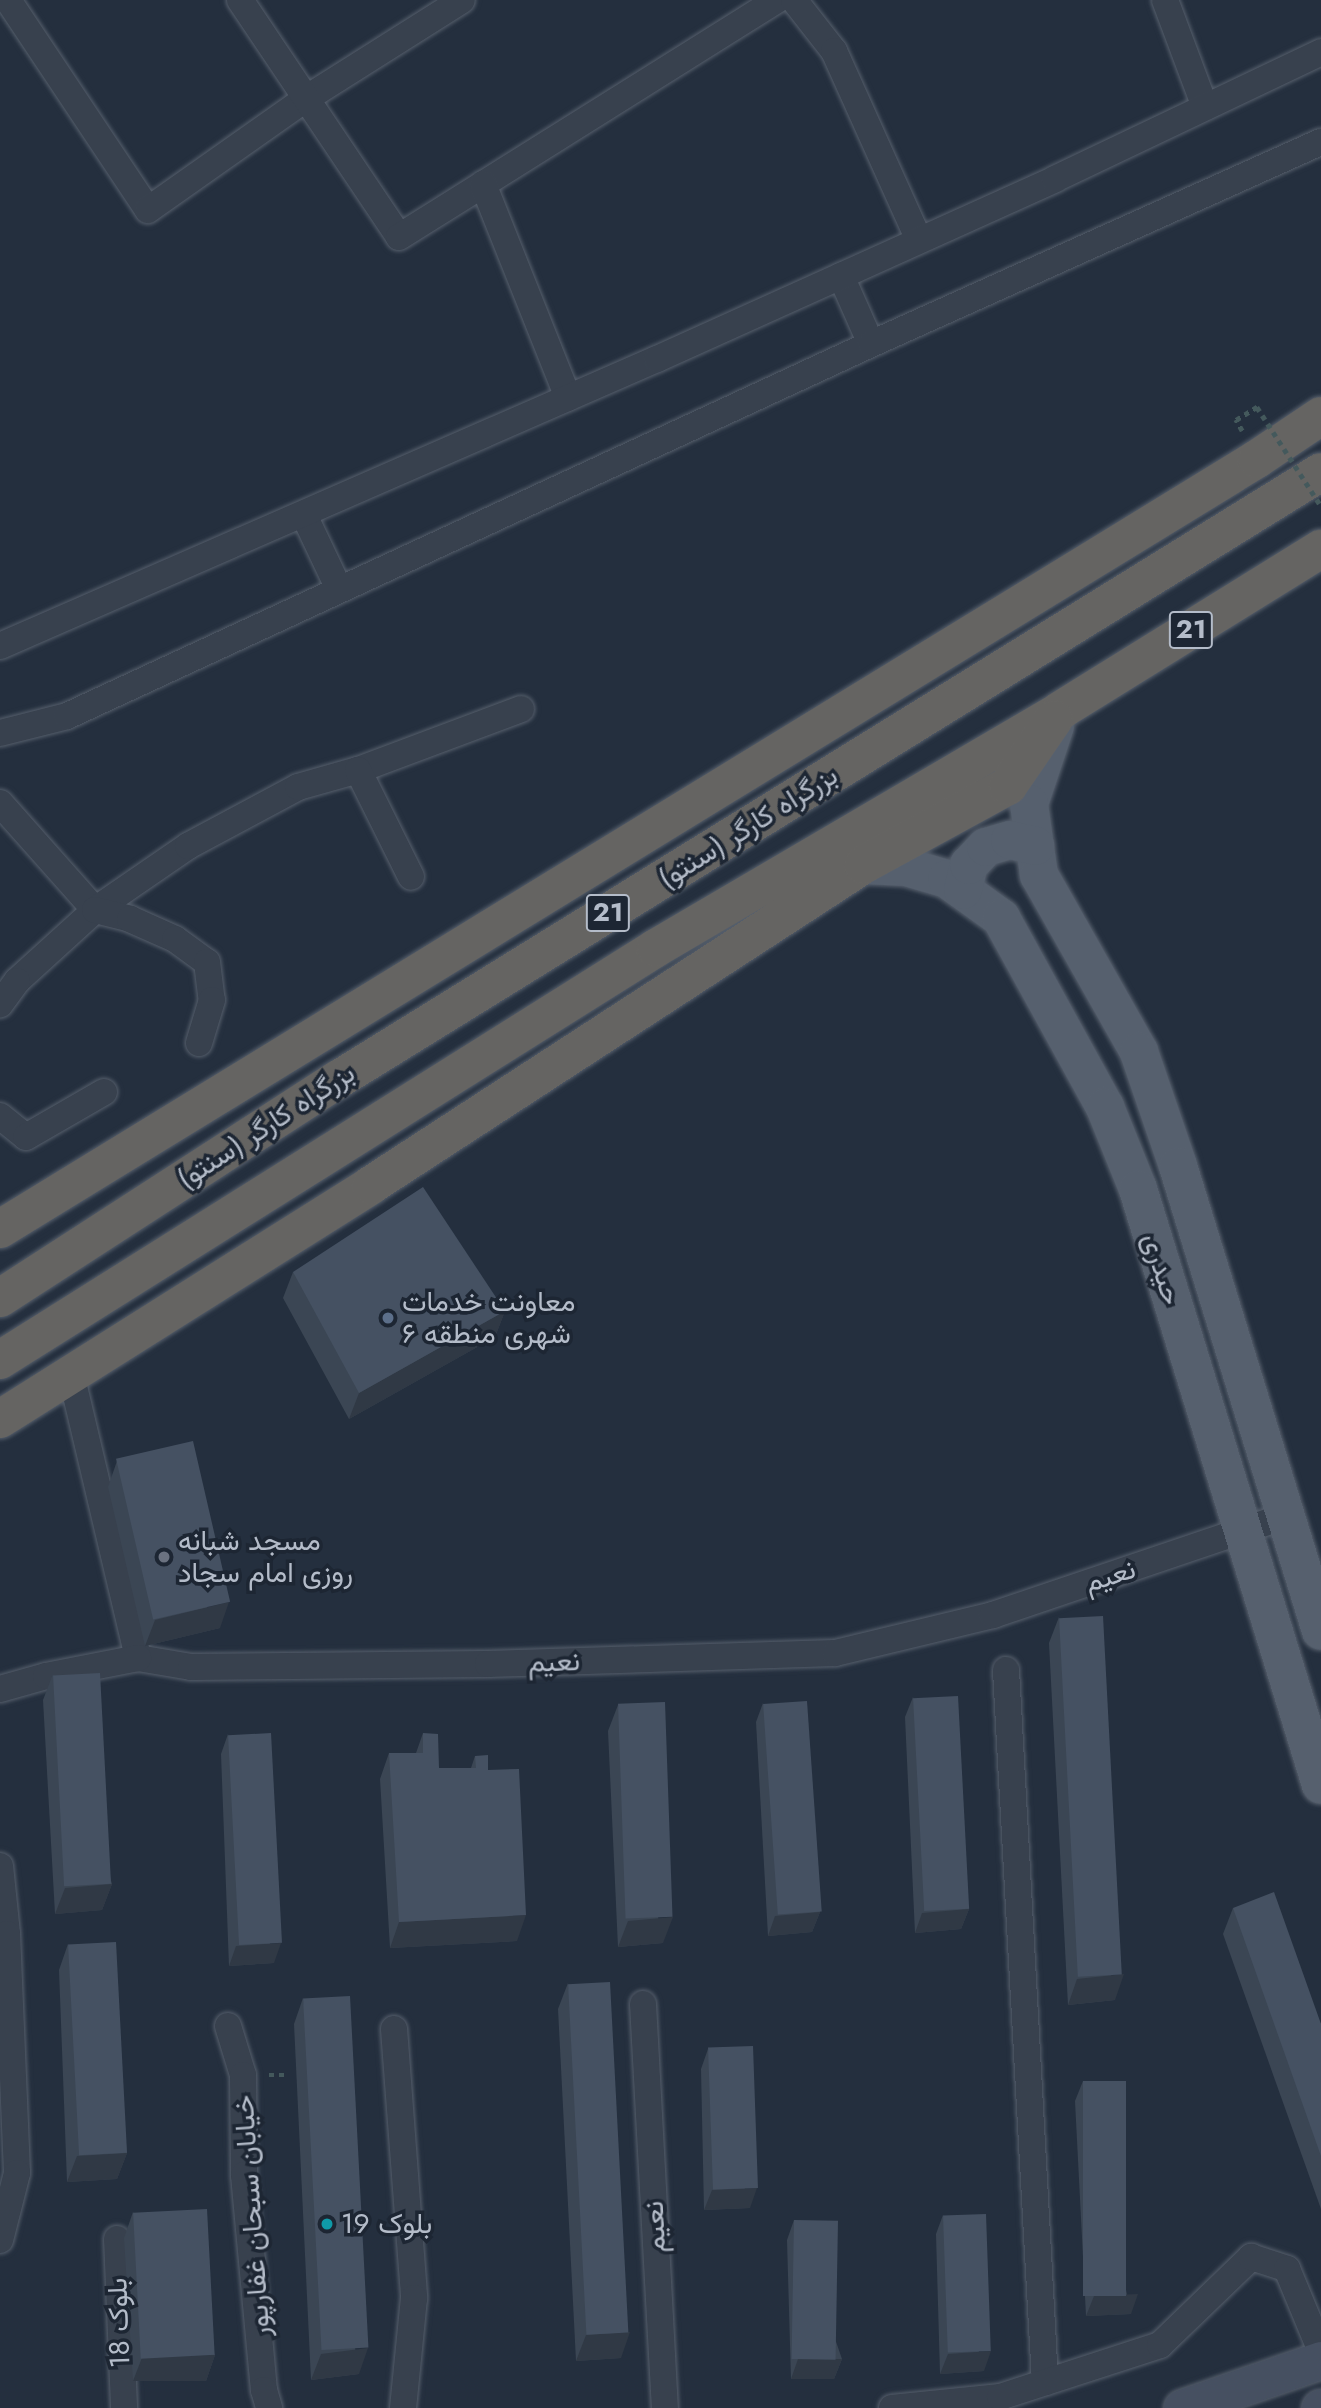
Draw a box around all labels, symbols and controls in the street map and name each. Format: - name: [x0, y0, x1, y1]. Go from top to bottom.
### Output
- road number: 21: [1168, 608, 1214, 652]
- street label: بزرگراه کارگر (سنتو): [652, 759, 844, 895]
- road number: 21: [585, 890, 631, 936]
- street label: بزرگراه کارگر (سنتو): [171, 1056, 361, 1196]
- street label: حیدری: [1135, 1229, 1189, 1309]
- place label: معاونت خدمات شهری منطقه ۶: [402, 1285, 576, 1351]
- marker: معاونت خدمات شهری منطقه ۶: [380, 1310, 396, 1326]
- place label: مسجد شبانه روزی امام سجاد: [178, 1524, 353, 1590]
- marker: مسجد شبانه روزی امام سجاد: [156, 1549, 172, 1565]
- street label: نعیم: [1080, 1552, 1140, 1600]
- street label: نعیم: [527, 1644, 581, 1680]
- street label: خیابان سبحان غفارپور: [227, 2094, 277, 2338]
- street label: نعیم: [637, 2200, 673, 2254]
- place label: بلوک 19: [341, 2207, 432, 2241]
- marker: بلوک 19: [319, 2216, 335, 2232]
- street label: بلوک 18: [101, 2277, 137, 2369]

